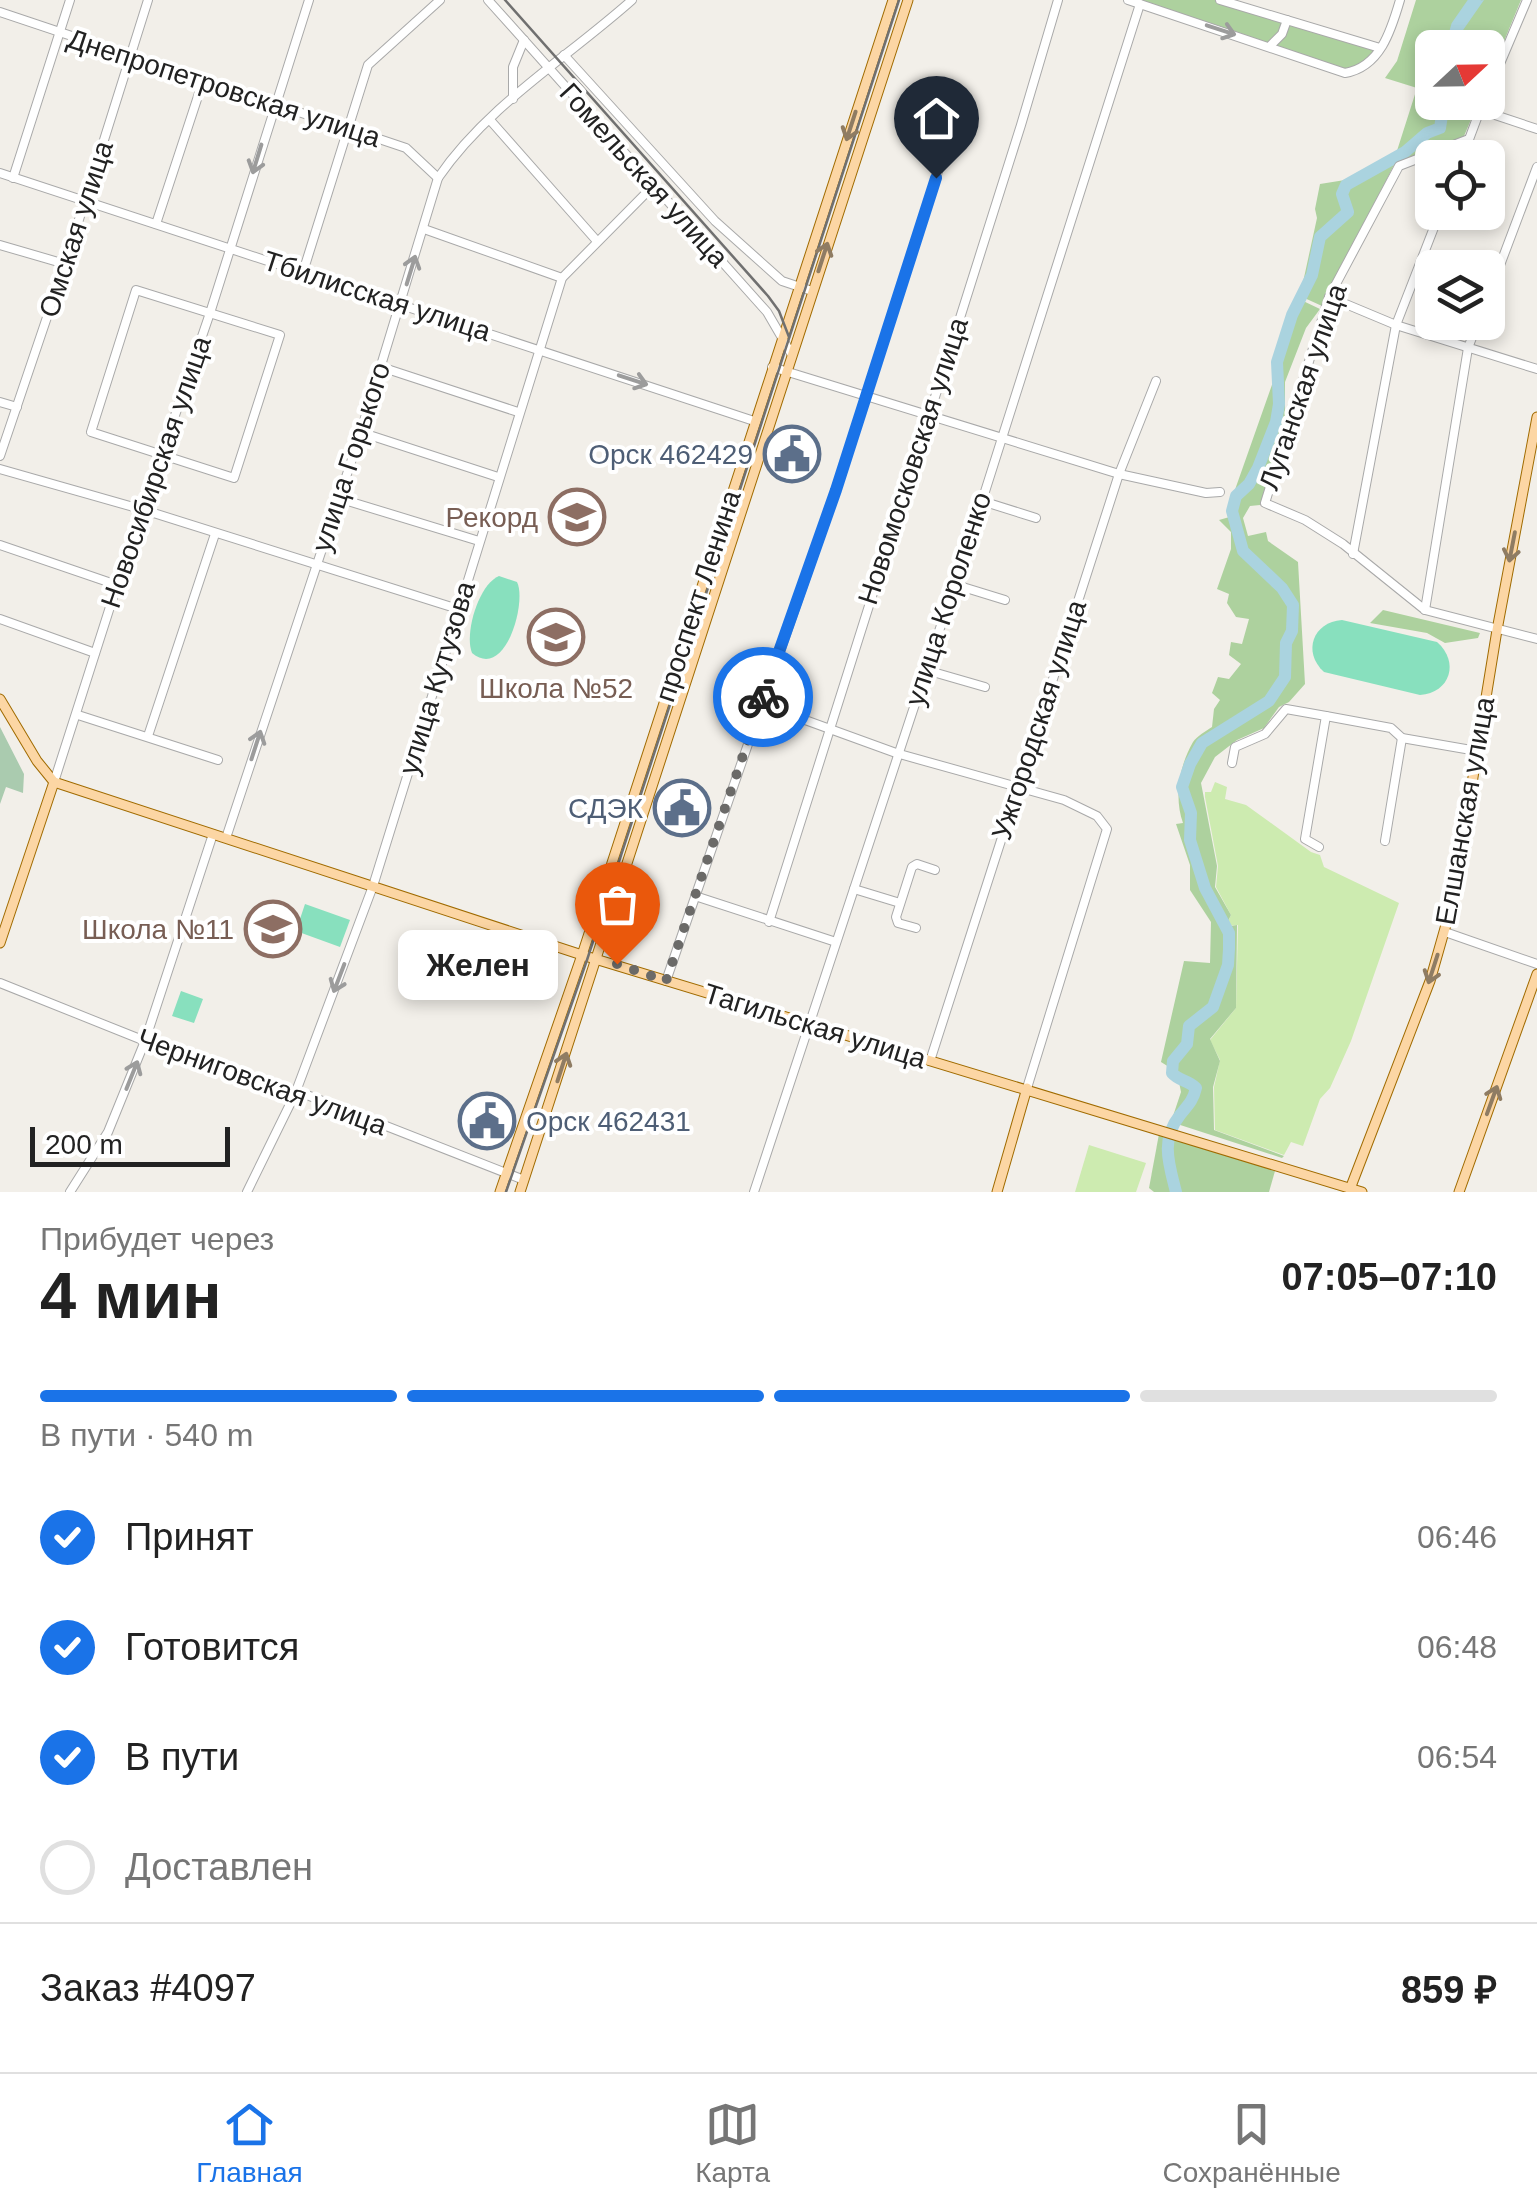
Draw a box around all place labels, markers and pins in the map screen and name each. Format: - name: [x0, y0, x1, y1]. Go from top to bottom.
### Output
- pin: [894, 76, 979, 179]
- public building icon: Орск 462429: [762, 424, 822, 484]
- place label: Орск 462429: [588, 439, 753, 470]
- school or university icon: Рекорд: [547, 487, 607, 547]
- place label: Рекорд: [446, 502, 538, 533]
- school or university icon: Школа №52: [526, 607, 586, 667]
- place label: Школа №52: [479, 673, 633, 704]
- public building icon: СДЭК: [652, 778, 712, 838]
- place label: СДЭК: [568, 793, 644, 824]
- pin: [575, 862, 660, 965]
- school or university icon: Школа №11: [243, 899, 303, 959]
- place label: Школа №11: [82, 914, 234, 945]
- callout: Желен: [397, 929, 557, 999]
- public building icon: Орск 462431: [457, 1091, 517, 1151]
- place label: Орск 462431: [526, 1106, 691, 1137]

